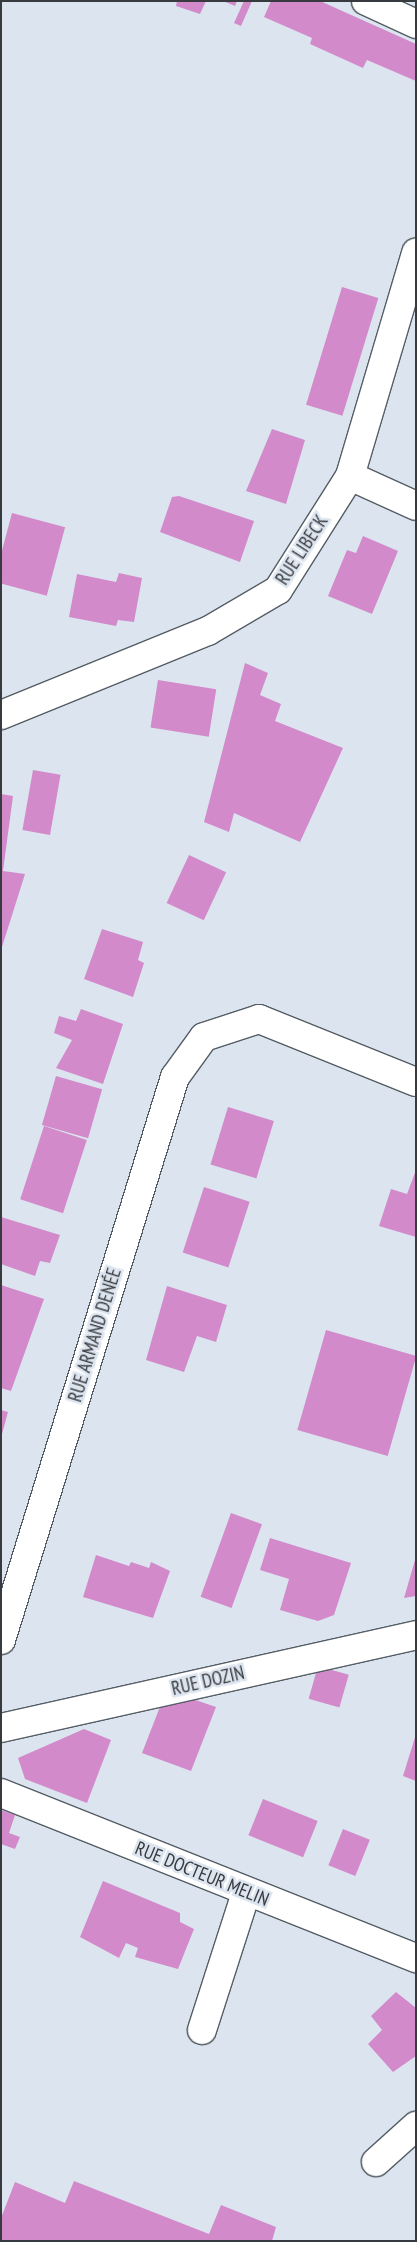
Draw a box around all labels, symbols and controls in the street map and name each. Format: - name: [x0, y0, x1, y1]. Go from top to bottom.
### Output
- street label: RUE LIBECK: [271, 511, 333, 589]
- street label: RUE ARMAND DENÉE: [64, 1265, 126, 1405]
- street label: RUE DOZIN: [169, 1662, 247, 1700]
- street label: RUE DOCTEUR MELIN: [132, 1837, 272, 1911]

